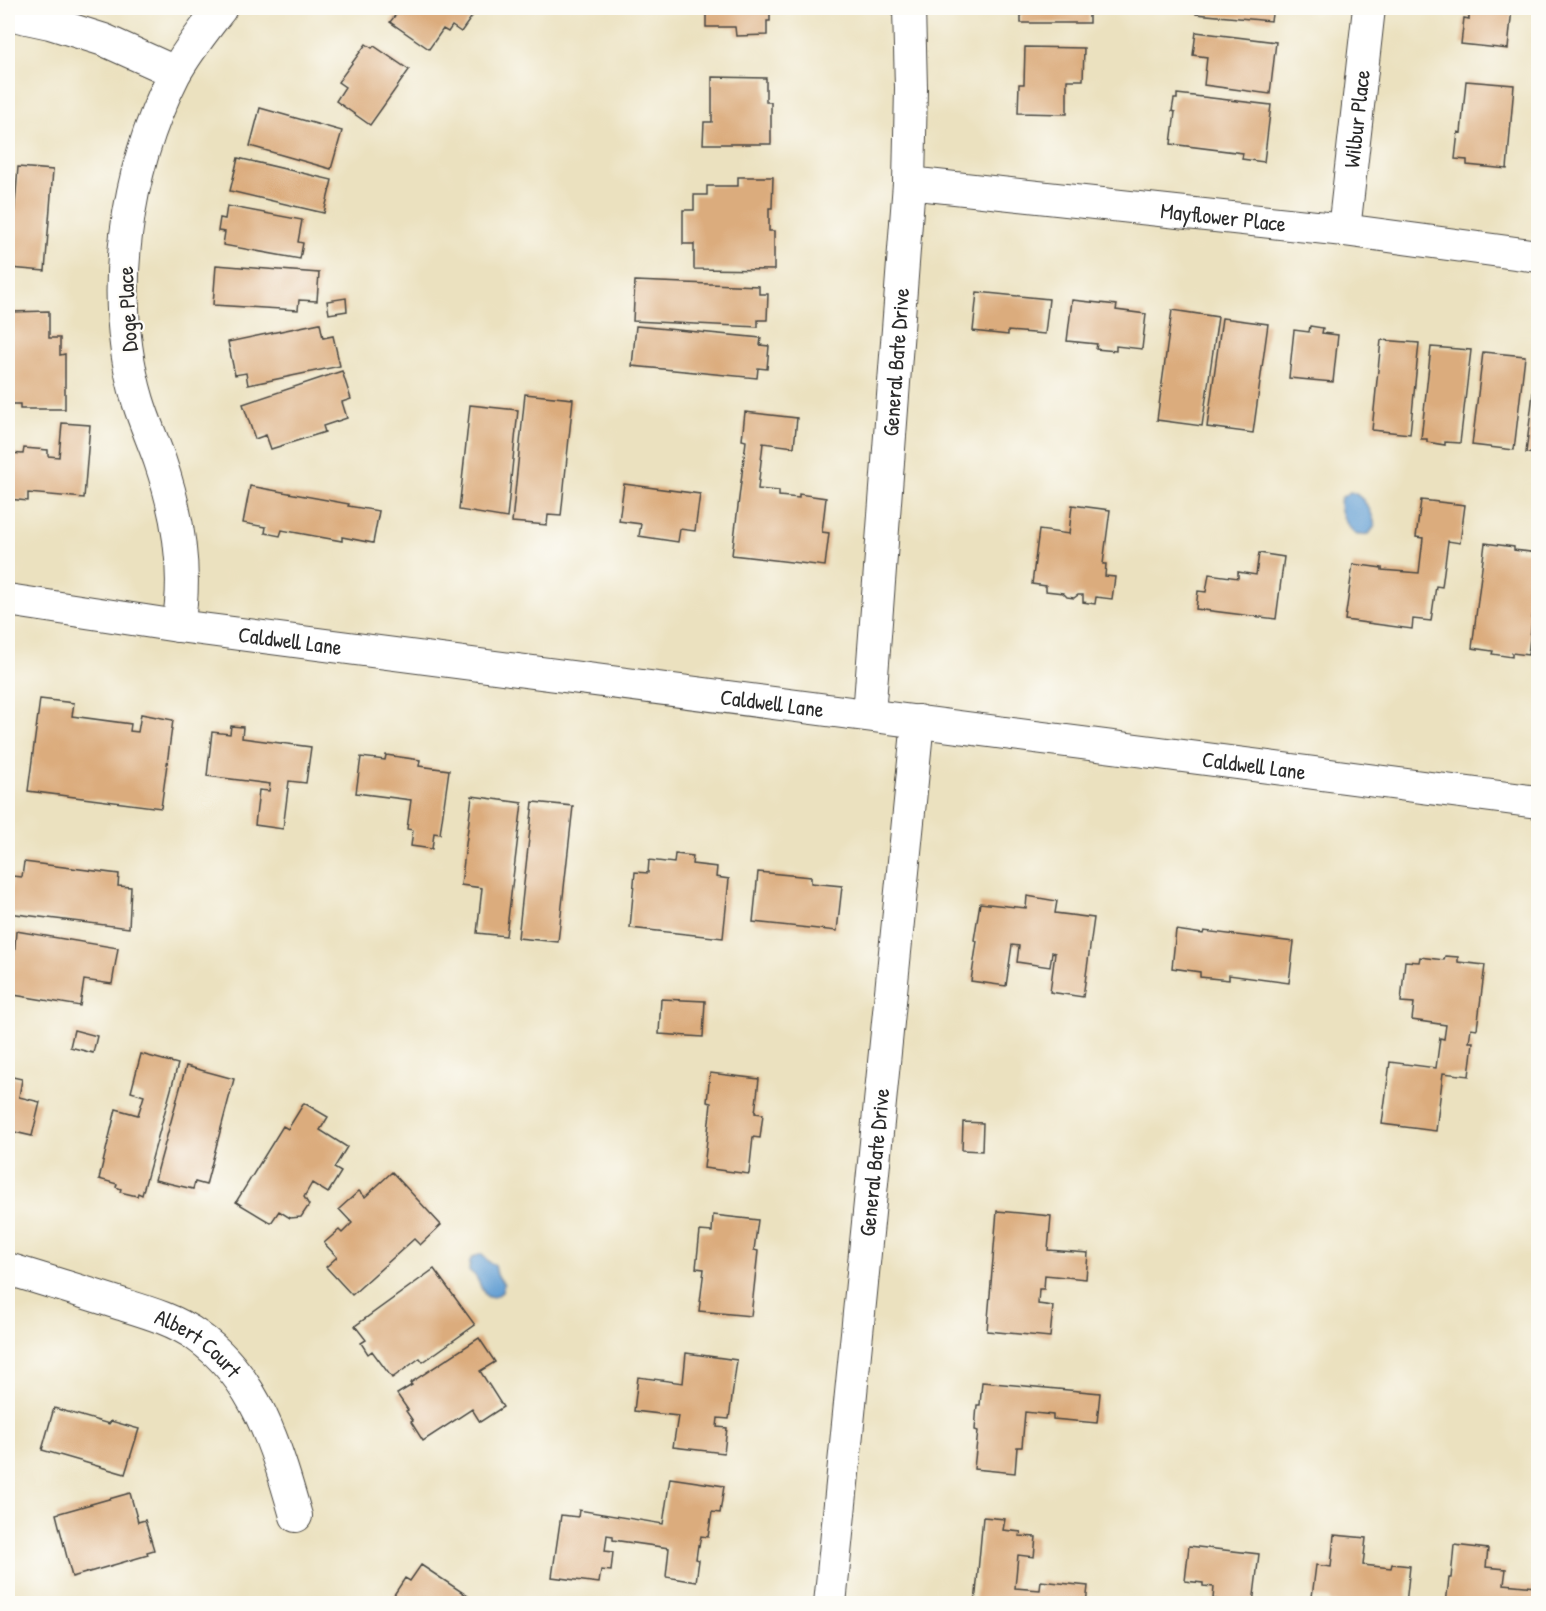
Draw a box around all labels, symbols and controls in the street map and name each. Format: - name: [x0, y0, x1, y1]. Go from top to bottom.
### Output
- street label: Wilbur Place: [1336, 68, 1377, 169]
- street label: Mayflower Place: [1159, 195, 1288, 239]
- street label: Doge Place: [110, 265, 144, 352]
- street label: General Bate Drive: [875, 286, 916, 437]
- street label: Caldwell Lane: [237, 619, 344, 662]
- street label: Caldwell Lane: [718, 681, 826, 724]
- street label: Caldwell Lane: [1200, 744, 1308, 787]
- street label: General Bate Drive: [852, 1086, 896, 1238]
- street label: Albert Court: [151, 1301, 249, 1384]

